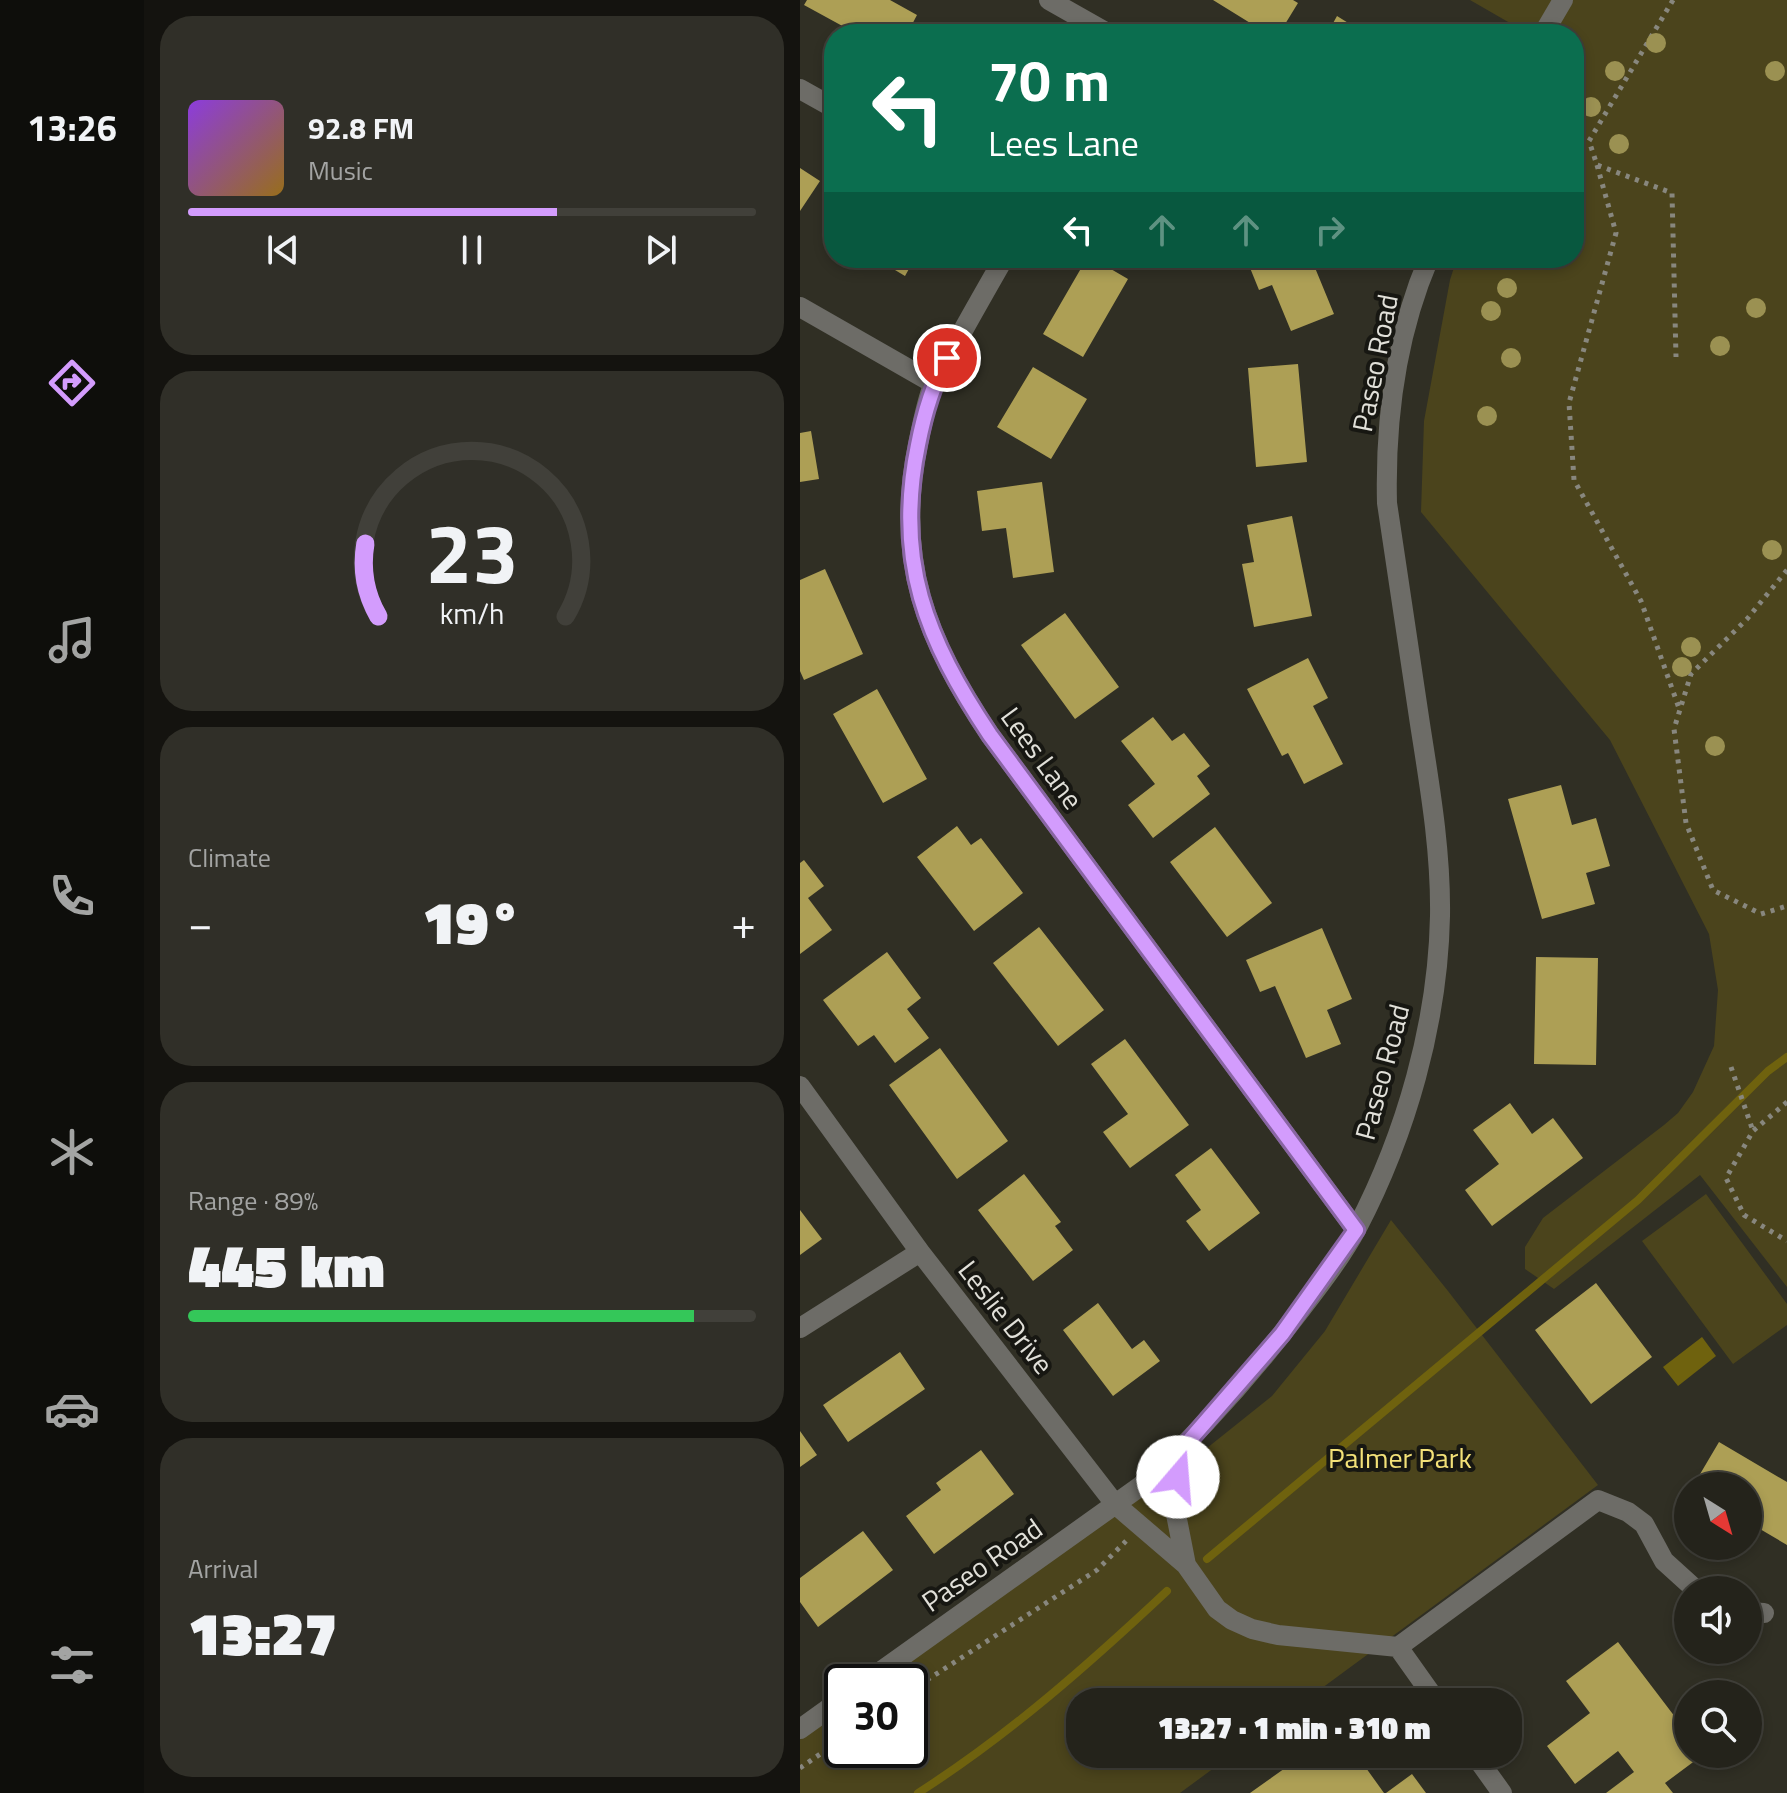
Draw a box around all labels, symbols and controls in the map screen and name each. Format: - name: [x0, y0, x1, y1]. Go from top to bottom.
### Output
- text: 70 m: [988, 38, 1110, 123]
- icon: left: [856, 56, 960, 160]
- text: 13:26: [27, 100, 117, 155]
- text: 92.8 FM: [308, 105, 414, 151]
- text: Lees Lane: [988, 115, 1139, 170]
- text: Music: [308, 151, 373, 190]
- icon: left: [1056, 208, 1100, 252]
- icon: ahead: [1140, 208, 1184, 252]
- icon: ahead: [1224, 208, 1268, 252]
- icon: right: [1308, 208, 1352, 252]
- icon: previous: [261, 228, 305, 272]
- icon: pause: [450, 228, 494, 272]
- icon: next: [639, 228, 683, 272]
- street label: Paseo Road: [1340, 290, 1409, 435]
- pin: [913, 324, 981, 392]
- icon: arrive: [925, 336, 969, 380]
- icon: directions: [44, 355, 100, 411]
- text: 23: [425, 489, 519, 615]
- text: km/h: [440, 592, 504, 635]
- icon: music: [44, 612, 100, 668]
- street label: Lees Lane: [991, 698, 1094, 818]
- text: Climate: [188, 838, 271, 877]
- icon: phone: [44, 868, 100, 924]
- text: 19°: [423, 876, 522, 967]
- text: −: [188, 889, 213, 956]
- text: +: [731, 889, 756, 956]
- street label: Paseo Road: [1343, 999, 1420, 1145]
- icon: climate: [44, 1124, 100, 1180]
- text: Range · 89%: [188, 1181, 318, 1220]
- text: 445 km: [188, 1219, 385, 1310]
- street label: Leslie Drive: [948, 1250, 1065, 1383]
- icon: car: [44, 1381, 100, 1437]
- position arrow: [1136, 1435, 1220, 1519]
- park label: Palmer Park: [1328, 1436, 1472, 1479]
- north arrow: [1674, 1472, 1762, 1560]
- map controls: [1674, 1472, 1762, 1768]
- street label: Paseo Road: [912, 1507, 1051, 1622]
- text: Arrival: [188, 1549, 259, 1588]
- button: sound: [1674, 1576, 1762, 1664]
- text: 13:27: [188, 1587, 337, 1678]
- icon: filters: [44, 1637, 100, 1693]
- speed limit sign: 30: [824, 1664, 928, 1768]
- button: search: [1674, 1680, 1762, 1768]
- text: 13:27 · 1 min · 310 m: [1158, 1705, 1430, 1751]

